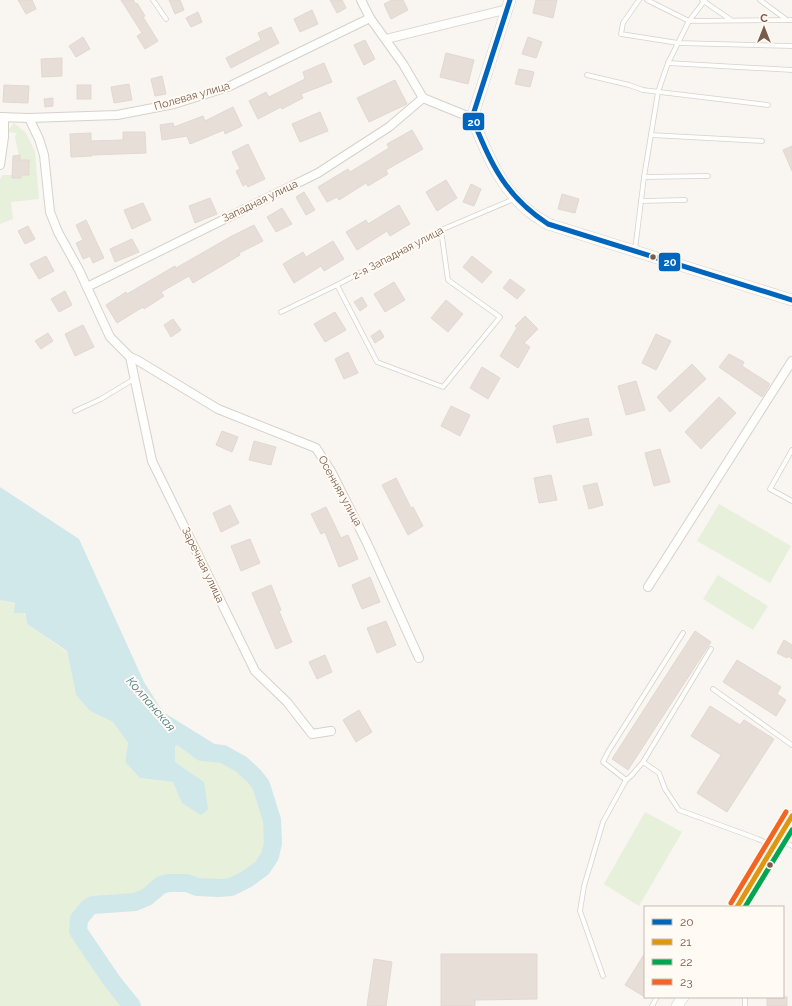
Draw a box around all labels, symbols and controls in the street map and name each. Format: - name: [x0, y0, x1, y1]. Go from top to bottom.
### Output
- north arrow: [744, 8, 784, 48]
- text: С: [760, 12, 768, 25]
- street label: Полевая улица: [153, 79, 231, 113]
- line badge: 20: [462, 112, 485, 131]
- text: 20: [468, 116, 481, 129]
- street label: Западная улица: [220, 177, 300, 225]
- street label: 2-я Западная улица: [350, 223, 446, 282]
- unlabelled marker: [648, 252, 658, 262]
- line badge: 20: [658, 252, 681, 272]
- text: 20: [664, 256, 677, 269]
- street label: Осенняя улица: [315, 453, 365, 529]
- street label: Заречная улица: [179, 525, 227, 605]
- water label: Колпанская: [124, 674, 179, 734]
- unlabelled marker: [765, 860, 775, 870]
- legend: [644, 906, 784, 998]
- text: 20: [680, 915, 694, 929]
- text: 21: [680, 935, 691, 949]
- text: 22: [680, 955, 693, 969]
- text: 23: [680, 975, 693, 989]

